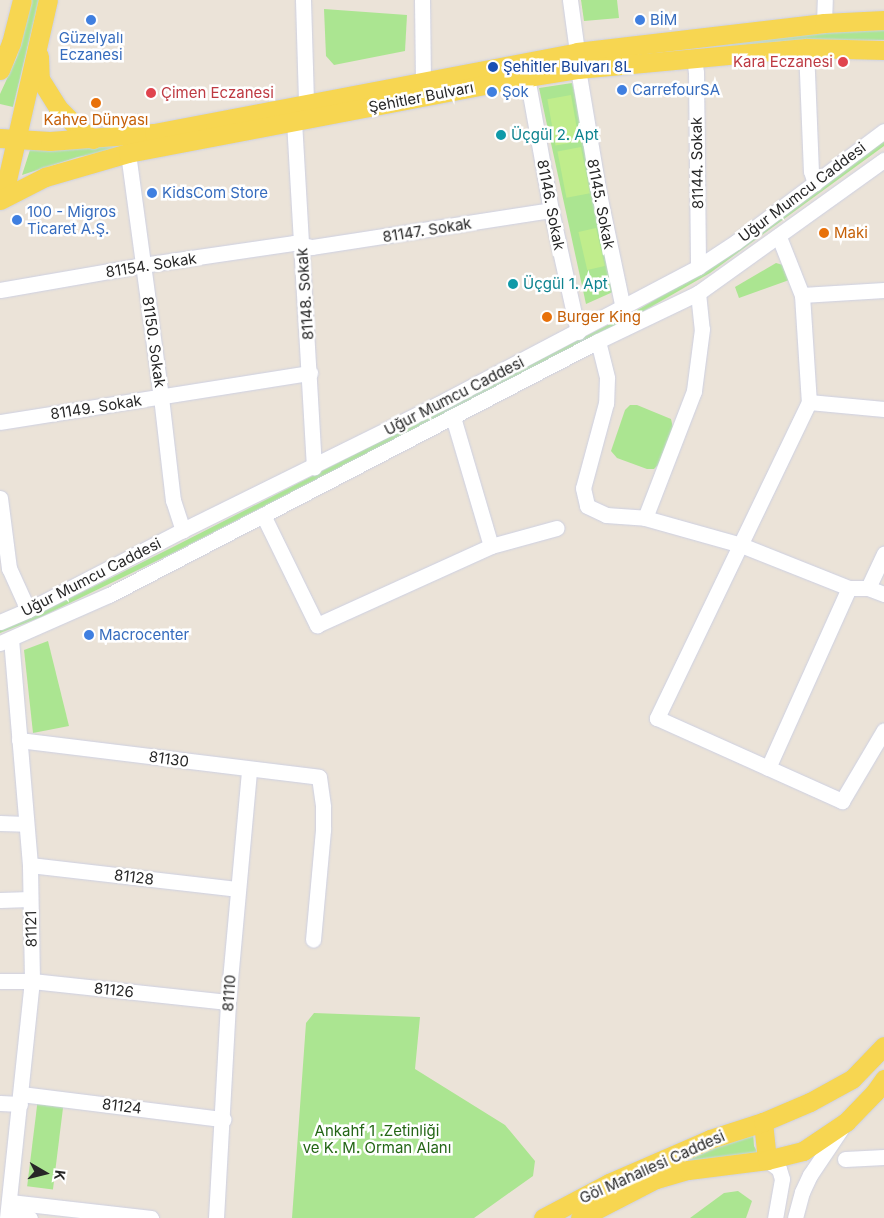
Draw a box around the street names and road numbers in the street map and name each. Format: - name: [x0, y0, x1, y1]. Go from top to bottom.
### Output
- street label: Şehitler Bulvarı: [367, 78, 475, 116]
- street label: 81144. Sokak: [687, 117, 707, 209]
- street label: Uğur Mumcu Caddesi: [735, 138, 869, 246]
- street label: 81145. Sokak: [583, 157, 619, 251]
- street label: 81146. Sokak: [533, 158, 569, 252]
- street label: 81147. Sokak: [381, 214, 473, 246]
- street label: 81148. Sokak: [293, 247, 317, 341]
- street label: 81154. Sokak: [104, 249, 198, 281]
- street label: 81150. Sokak: [139, 295, 169, 389]
- street label: Uğur Mumcu Caddesi: [381, 353, 527, 439]
- street label: 81149. Sokak: [49, 391, 143, 423]
- street label: Uğur Mumcu Caddesi: [18, 534, 164, 620]
- street label: 81130: [148, 747, 190, 771]
- street label: 81128: [113, 866, 155, 888]
- street label: 81121: [22, 910, 40, 948]
- street label: 81110: [219, 974, 239, 1012]
- street label: 81126: [93, 979, 135, 1001]
- street label: 81124: [101, 1095, 143, 1117]
- street label: Göl Mahallesi Caddesi: [577, 1127, 727, 1207]

